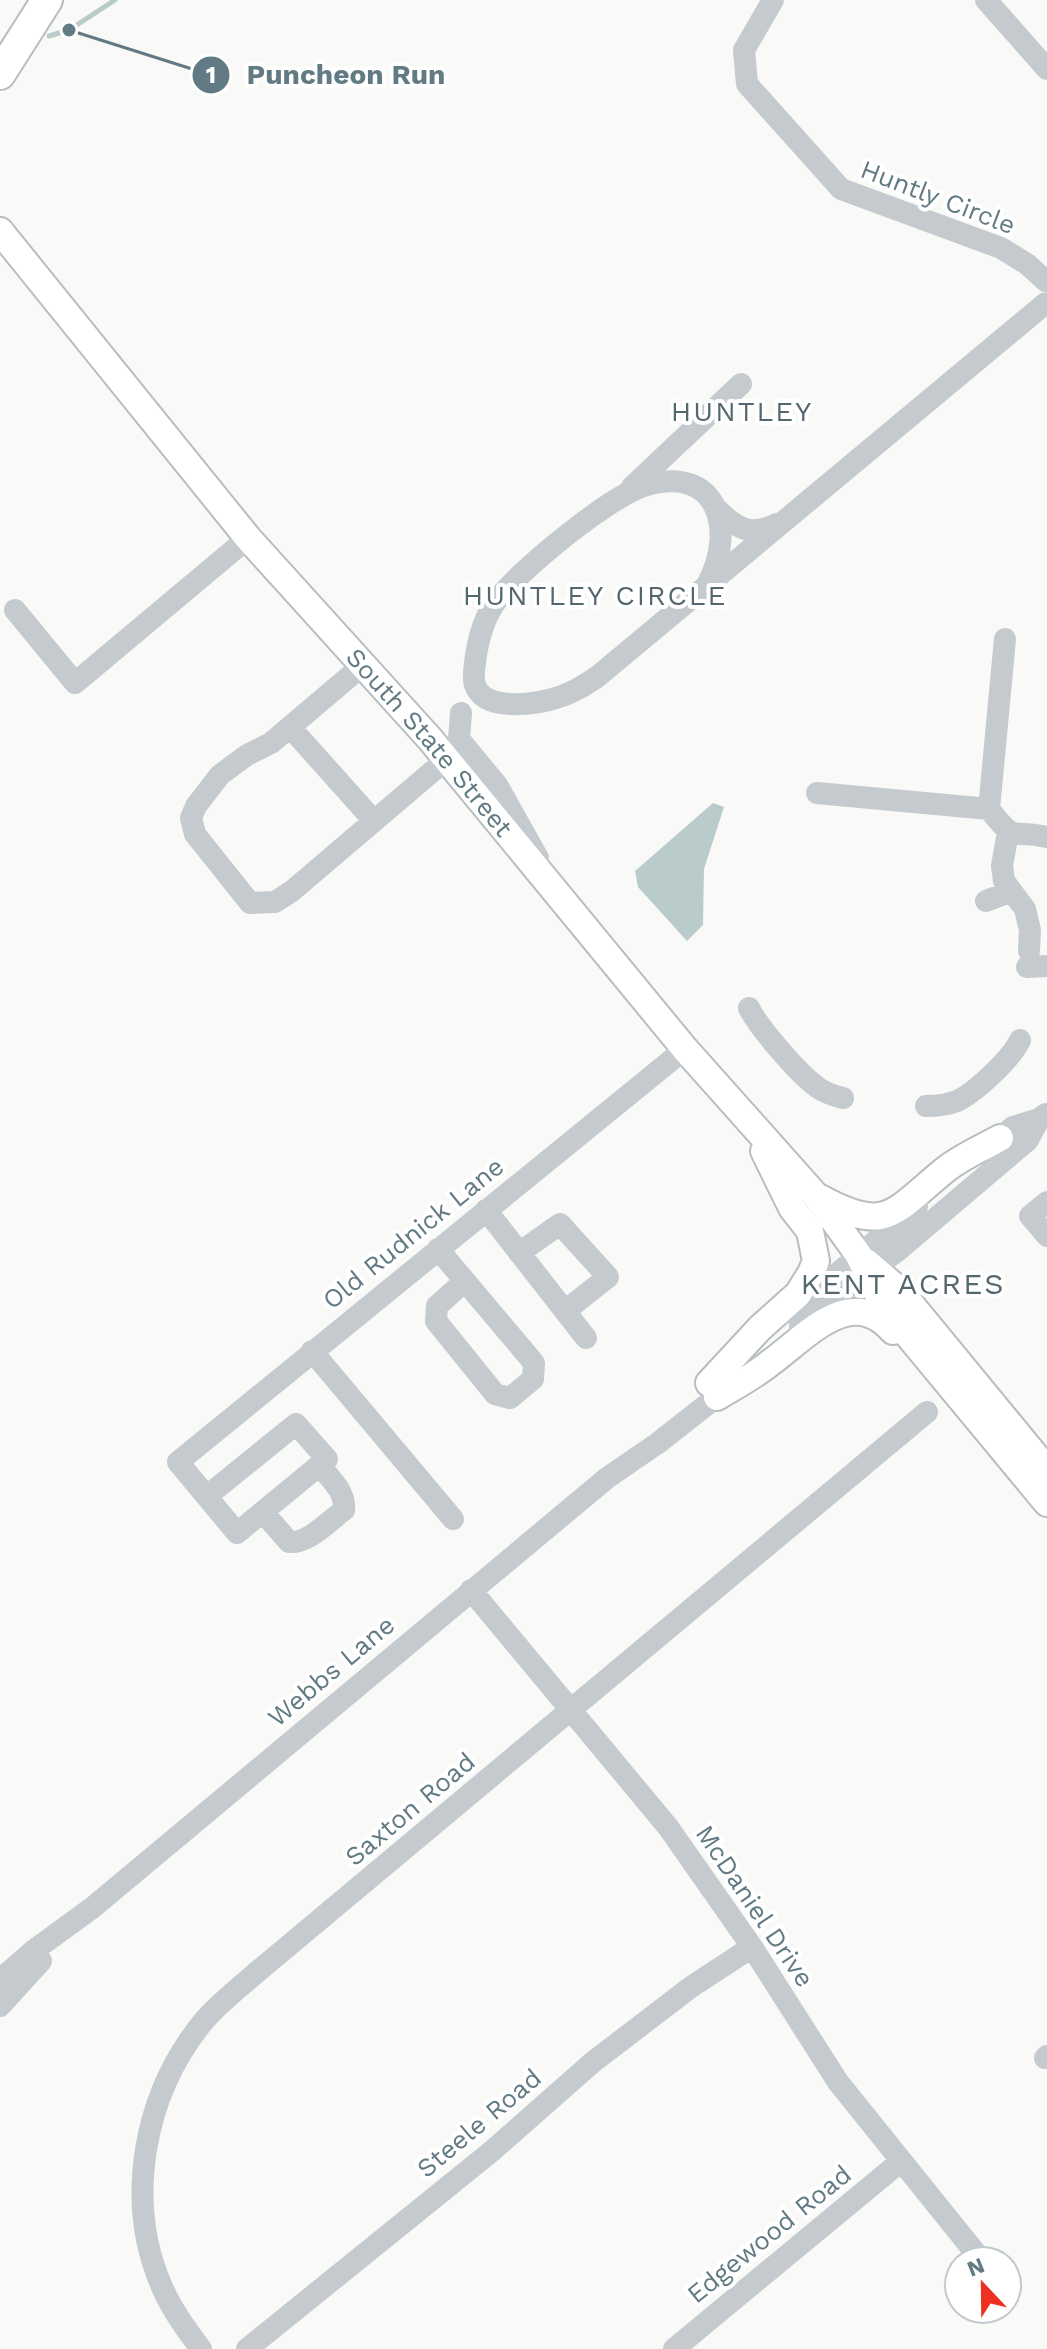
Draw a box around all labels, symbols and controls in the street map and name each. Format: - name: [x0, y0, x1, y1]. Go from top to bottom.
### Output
- callout: Puncheon Run: [191, 49, 461, 101]
- text: Puncheon Run: [247, 58, 445, 91]
- text: 1: [206, 61, 216, 89]
- street label: Huntly Circle: [856, 154, 1020, 240]
- district label: HUNTLEY: [671, 395, 813, 428]
- district label: HUNTLEY CIRCLE: [463, 579, 727, 612]
- street label: South State Street: [340, 642, 519, 843]
- street label: Old Rudnick Lane: [317, 1151, 509, 1315]
- district label: KENT ACRES: [800, 1266, 1006, 1301]
- street label: Webbs Lane: [262, 1609, 400, 1733]
- street label: Saxton Road: [339, 1746, 481, 1872]
- street label: McDaniel Drive: [690, 1819, 820, 1993]
- street label: Steele Road: [411, 2062, 547, 2184]
- street label: Edgewood Road: [681, 2159, 857, 2309]
- north arrow: [943, 2245, 1023, 2325]
- text: N: [963, 2252, 988, 2282]

